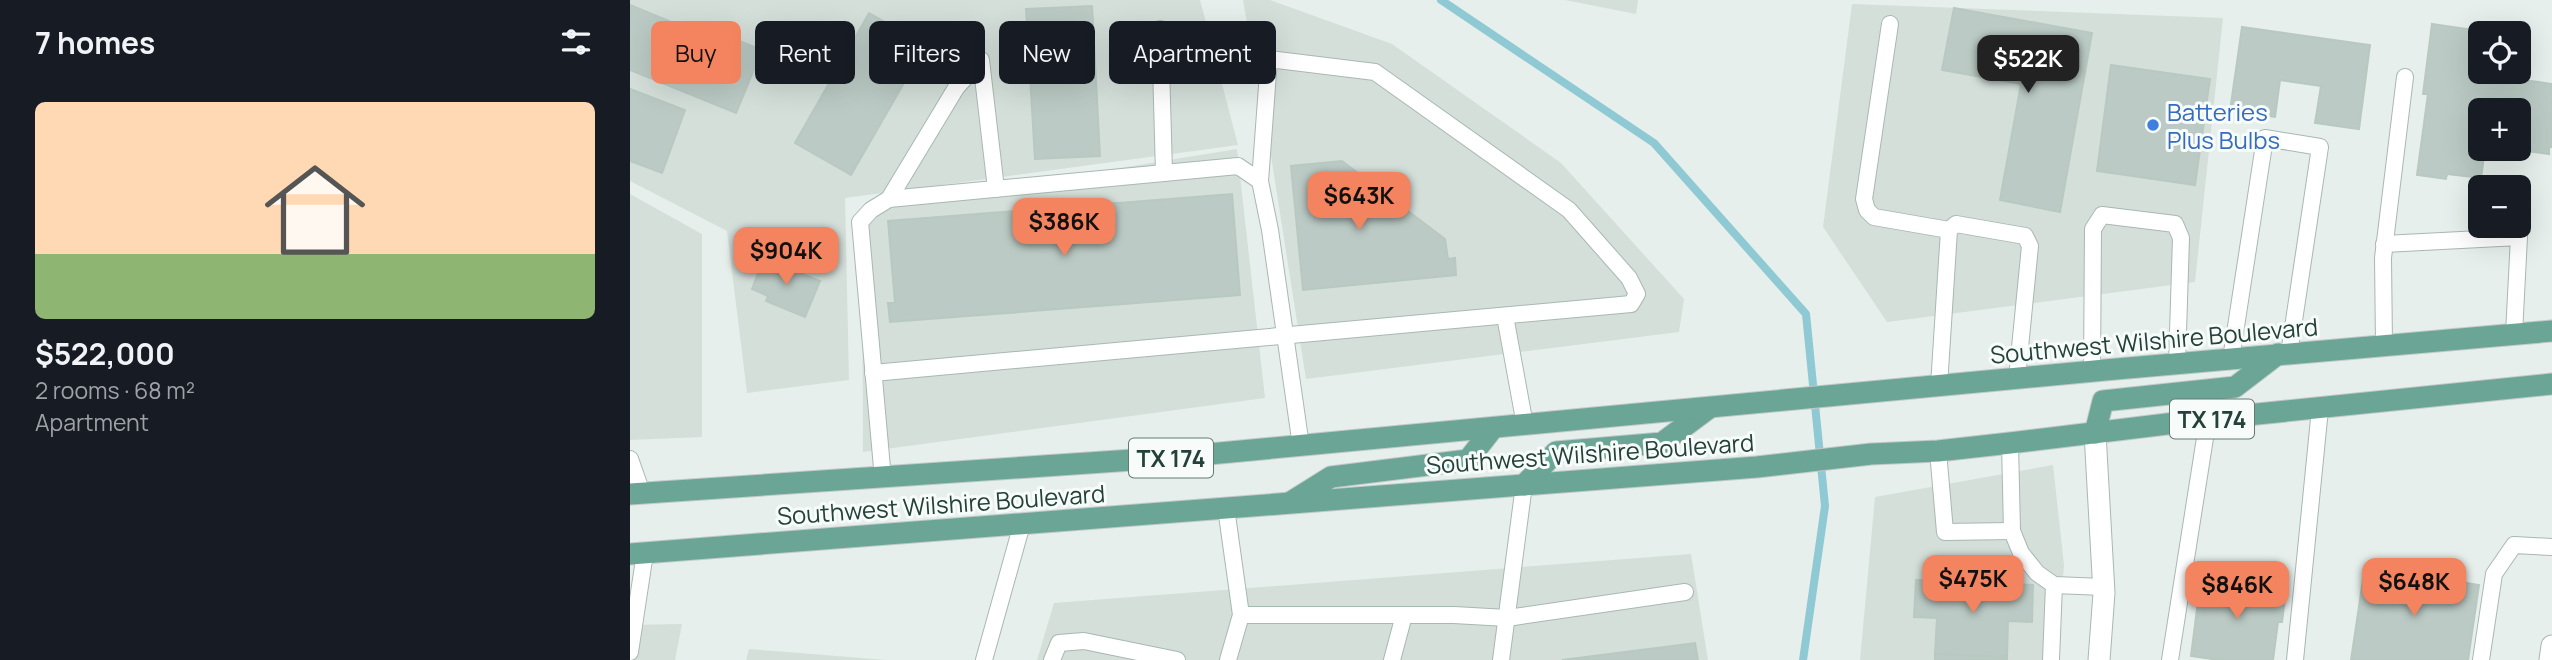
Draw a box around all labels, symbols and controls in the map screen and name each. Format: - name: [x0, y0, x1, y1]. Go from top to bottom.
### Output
- chip: Buy: [651, 21, 741, 84]
- chip: Rent: [755, 21, 855, 84]
- chip: Filters: [869, 21, 985, 84]
- chip: New: [999, 21, 1095, 84]
- chip: Apartment: [1109, 21, 1276, 84]
- map controls: [2468, 21, 2531, 238]
- button: locate: [2468, 21, 2531, 84]
- text: 7 homes: [35, 22, 155, 63]
- icon: filters: [557, 23, 595, 61]
- pin: $522K: [1979, 36, 2077, 95]
- text: $522K: [1993, 42, 2063, 74]
- place label: Batteries Plus Bulbs: [2167, 95, 2280, 156]
- button: +: [2468, 98, 2531, 161]
- marker: Batteries Plus Bulbs: [2145, 117, 2161, 133]
- icon: home: [252, 147, 378, 273]
- pin: $643K: [1310, 173, 1408, 232]
- button: −: [2468, 175, 2531, 238]
- text: $643K: [1324, 179, 1395, 211]
- pin: $386K: [1015, 198, 1113, 258]
- text: $386K: [1028, 205, 1100, 237]
- pin: $904K: [737, 228, 835, 287]
- text: $904K: [750, 234, 822, 266]
- street label: Southwest Wilshire Boulevard: [1989, 309, 2319, 371]
- text: $522,000: [35, 333, 175, 374]
- text: 2 rooms · 68 m²: [35, 374, 195, 406]
- road number: TX 174: [2170, 400, 2254, 438]
- text: Apartment: [35, 406, 149, 438]
- street label: Southwest Wilshire Boulevard: [1425, 425, 1755, 481]
- road number: TX 174: [1129, 438, 1213, 478]
- street label: Southwest Wilshire Boulevard: [776, 476, 1106, 532]
- pin: $475K: [1924, 556, 2022, 615]
- pin: $648K: [2365, 558, 2463, 618]
- text: $475K: [1938, 562, 2008, 594]
- pin: $846K: [2188, 562, 2286, 621]
- text: $648K: [2378, 565, 2450, 597]
- text: $846K: [2201, 568, 2273, 600]

